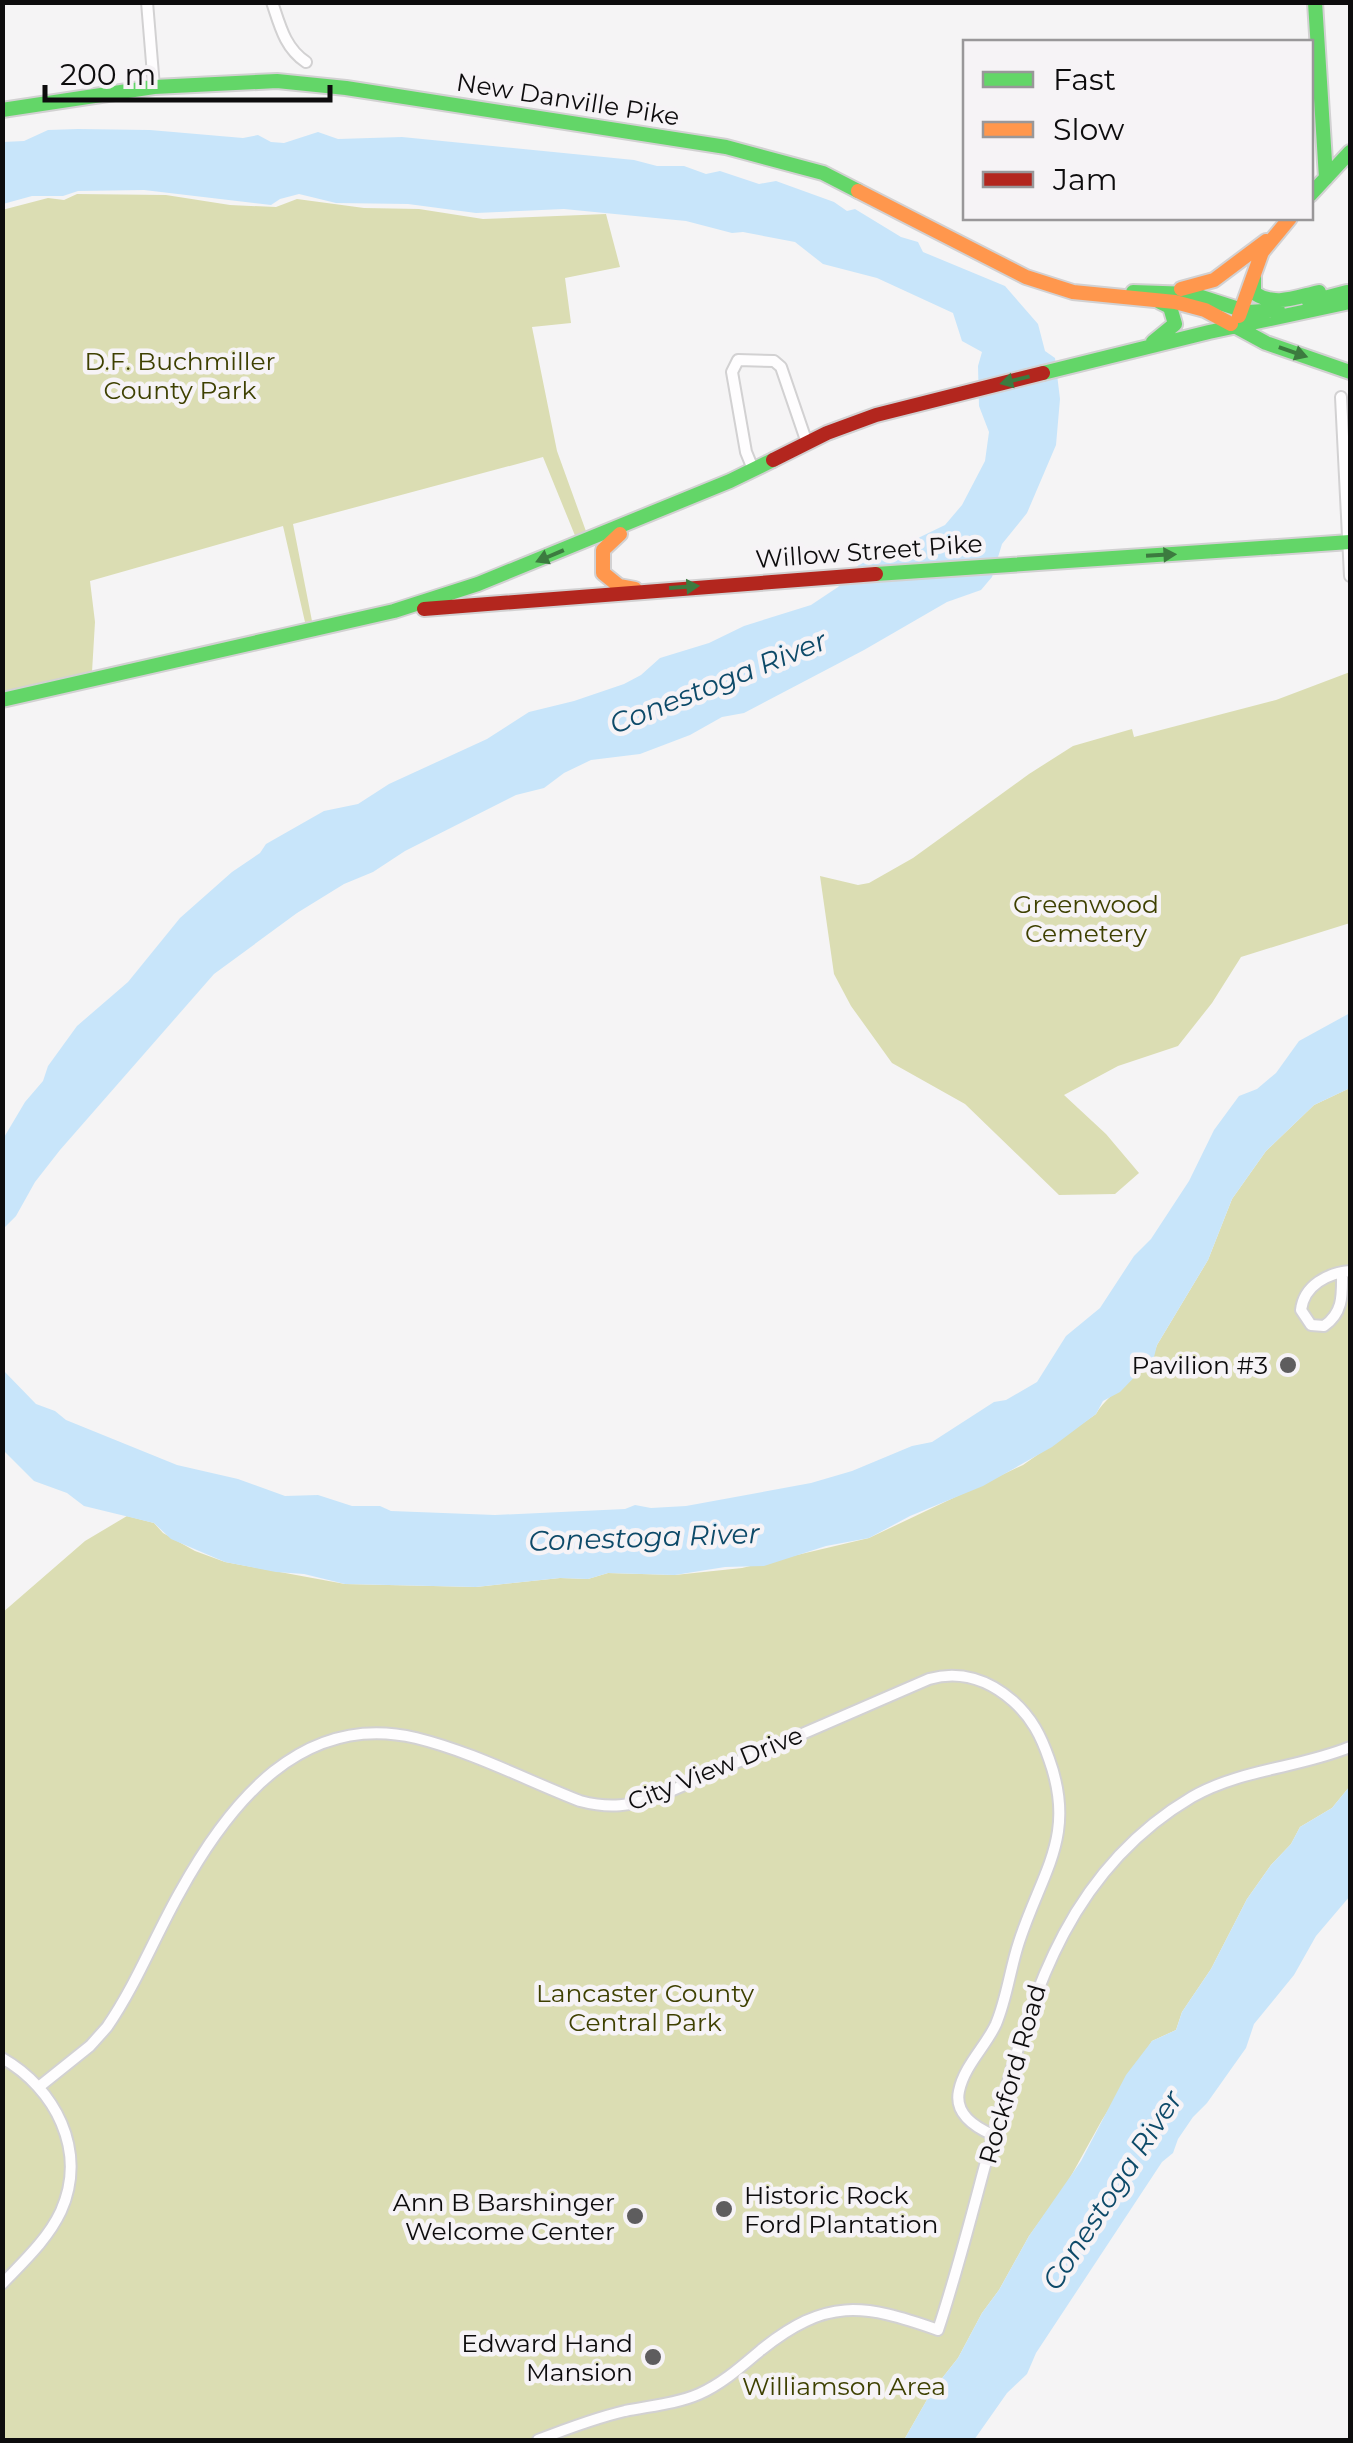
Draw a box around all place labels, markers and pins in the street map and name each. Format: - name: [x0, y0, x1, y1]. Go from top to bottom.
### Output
- place label: Pavilion #3: [1132, 1350, 1268, 1380]
- marker: Pavilion #3: [1277, 1354, 1299, 1376]
- place label: Historic Rock Ford Plantation: [744, 2180, 938, 2239]
- place label: Ann B Barshinger Welcome Center: [393, 2187, 615, 2246]
- marker: Historic Rock Ford Plantation: [713, 2198, 735, 2220]
- marker: Ann B Barshinger Welcome Center: [624, 2205, 646, 2227]
- place label: Edward Hand Mansion: [461, 2328, 633, 2387]
- marker: Edward Hand Mansion: [642, 2346, 664, 2368]

